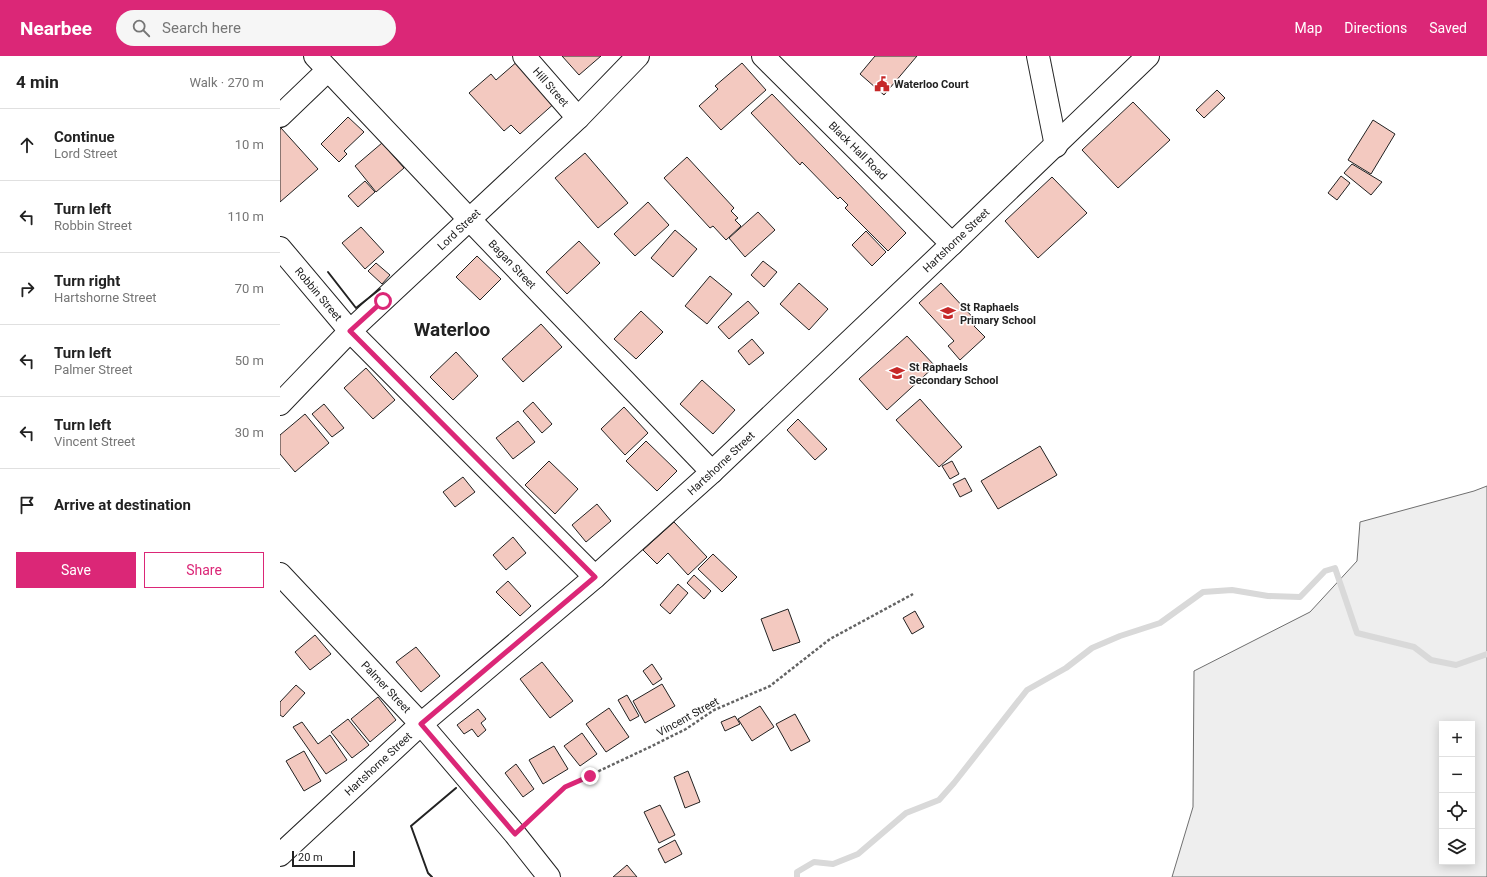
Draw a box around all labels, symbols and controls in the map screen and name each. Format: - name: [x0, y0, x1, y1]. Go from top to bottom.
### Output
- search box: [116, 10, 396, 46]
- text: Nearbee: [20, 17, 92, 40]
- icon: search: [130, 17, 152, 39]
- text: Search here: [162, 19, 241, 37]
- text: Map: [1295, 20, 1322, 36]
- text: Directions: [1344, 20, 1407, 36]
- text: Saved: [1429, 20, 1467, 36]
- street label: Hill Street: [530, 65, 572, 109]
- text: 4 min: [16, 72, 59, 92]
- text: Walk · 270 m: [189, 75, 264, 90]
- public building icon: Waterloo Court: [873, 75, 891, 93]
- place label: Waterloo Court: [894, 78, 969, 91]
- street label: Black Hall Road: [826, 119, 890, 182]
- text: Continue: [54, 128, 115, 146]
- icon: ahead: [16, 134, 38, 156]
- text: 10 m: [235, 137, 264, 152]
- text: Lord Street: [54, 146, 118, 161]
- text: Turn left: [54, 200, 111, 218]
- street label: Hartshorne Street: [920, 205, 992, 275]
- icon: left: [16, 206, 38, 228]
- street label: Lord Street: [435, 206, 483, 253]
- text: 110 m: [227, 209, 264, 224]
- text: Robbin Street: [54, 218, 132, 233]
- street label: Bagan Street: [486, 237, 539, 292]
- street label: Robbin Street: [292, 264, 345, 324]
- text: Turn right: [54, 272, 120, 290]
- icon: right: [16, 278, 38, 300]
- text: 70 m: [235, 281, 264, 296]
- text: Hartshorne Street: [54, 290, 157, 305]
- route start: [374, 292, 392, 310]
- place label: St Raphaels Primary School: [960, 301, 1036, 327]
- school or university icon: St Raphaels Primary School: [939, 304, 957, 322]
- district label: Waterloo: [414, 318, 491, 341]
- text: Turn left: [54, 344, 111, 362]
- icon: left: [16, 350, 38, 372]
- text: 50 m: [235, 353, 264, 368]
- place label: St Raphaels Secondary School: [909, 361, 998, 387]
- text: Palmer Street: [54, 362, 133, 377]
- school or university icon: St Raphaels Secondary School: [888, 364, 906, 382]
- text: Turn left: [54, 416, 111, 434]
- icon: left: [16, 422, 38, 444]
- text: 30 m: [235, 425, 264, 440]
- street label: Hartshorne Street: [685, 428, 757, 497]
- text: Vincent Street: [54, 434, 135, 449]
- icon: arrive: [16, 494, 38, 516]
- text: Arrive at destination: [54, 496, 191, 514]
- button: Save: [16, 552, 136, 588]
- button: Share: [144, 552, 264, 588]
- street label: Palmer Street: [359, 658, 414, 716]
- street label: Vincent Street: [655, 694, 722, 739]
- map controls: [1439, 721, 1475, 865]
- button: +: [1439, 721, 1475, 757]
- street label: Hartshorne Street: [342, 729, 415, 798]
- button: −: [1439, 757, 1475, 793]
- route end: [581, 767, 599, 785]
- button: locate: [1439, 793, 1475, 829]
- button: layers: [1439, 829, 1475, 865]
- scale bar: [292, 849, 355, 868]
- text: 20 m: [298, 851, 323, 864]

